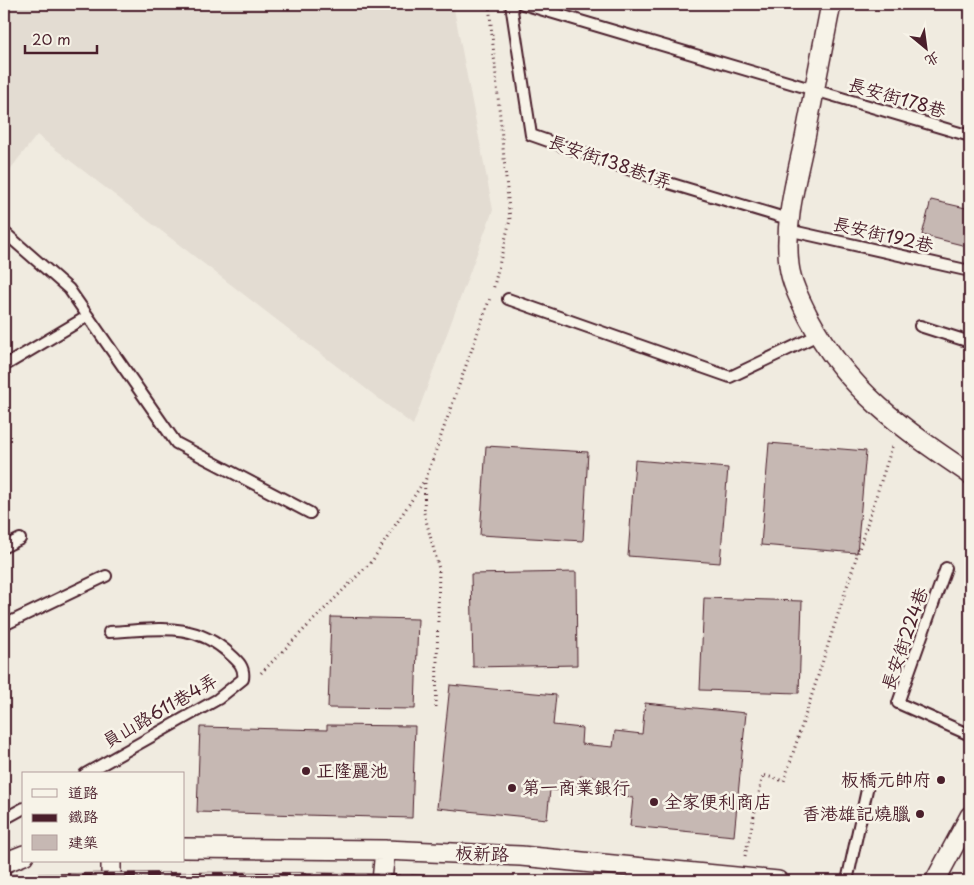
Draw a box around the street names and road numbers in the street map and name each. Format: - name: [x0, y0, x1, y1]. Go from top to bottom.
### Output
- street label: 長安街178巷: [845, 70, 950, 123]
- street label: 長安街138巷1弄: [545, 127, 676, 194]
- street label: 長安街192巷: [830, 209, 936, 258]
- street label: 長安街224巷: [873, 583, 934, 694]
- street label: 員山路611巷4弄: [97, 666, 222, 754]
- street label: 板新路: [455, 838, 510, 867]

